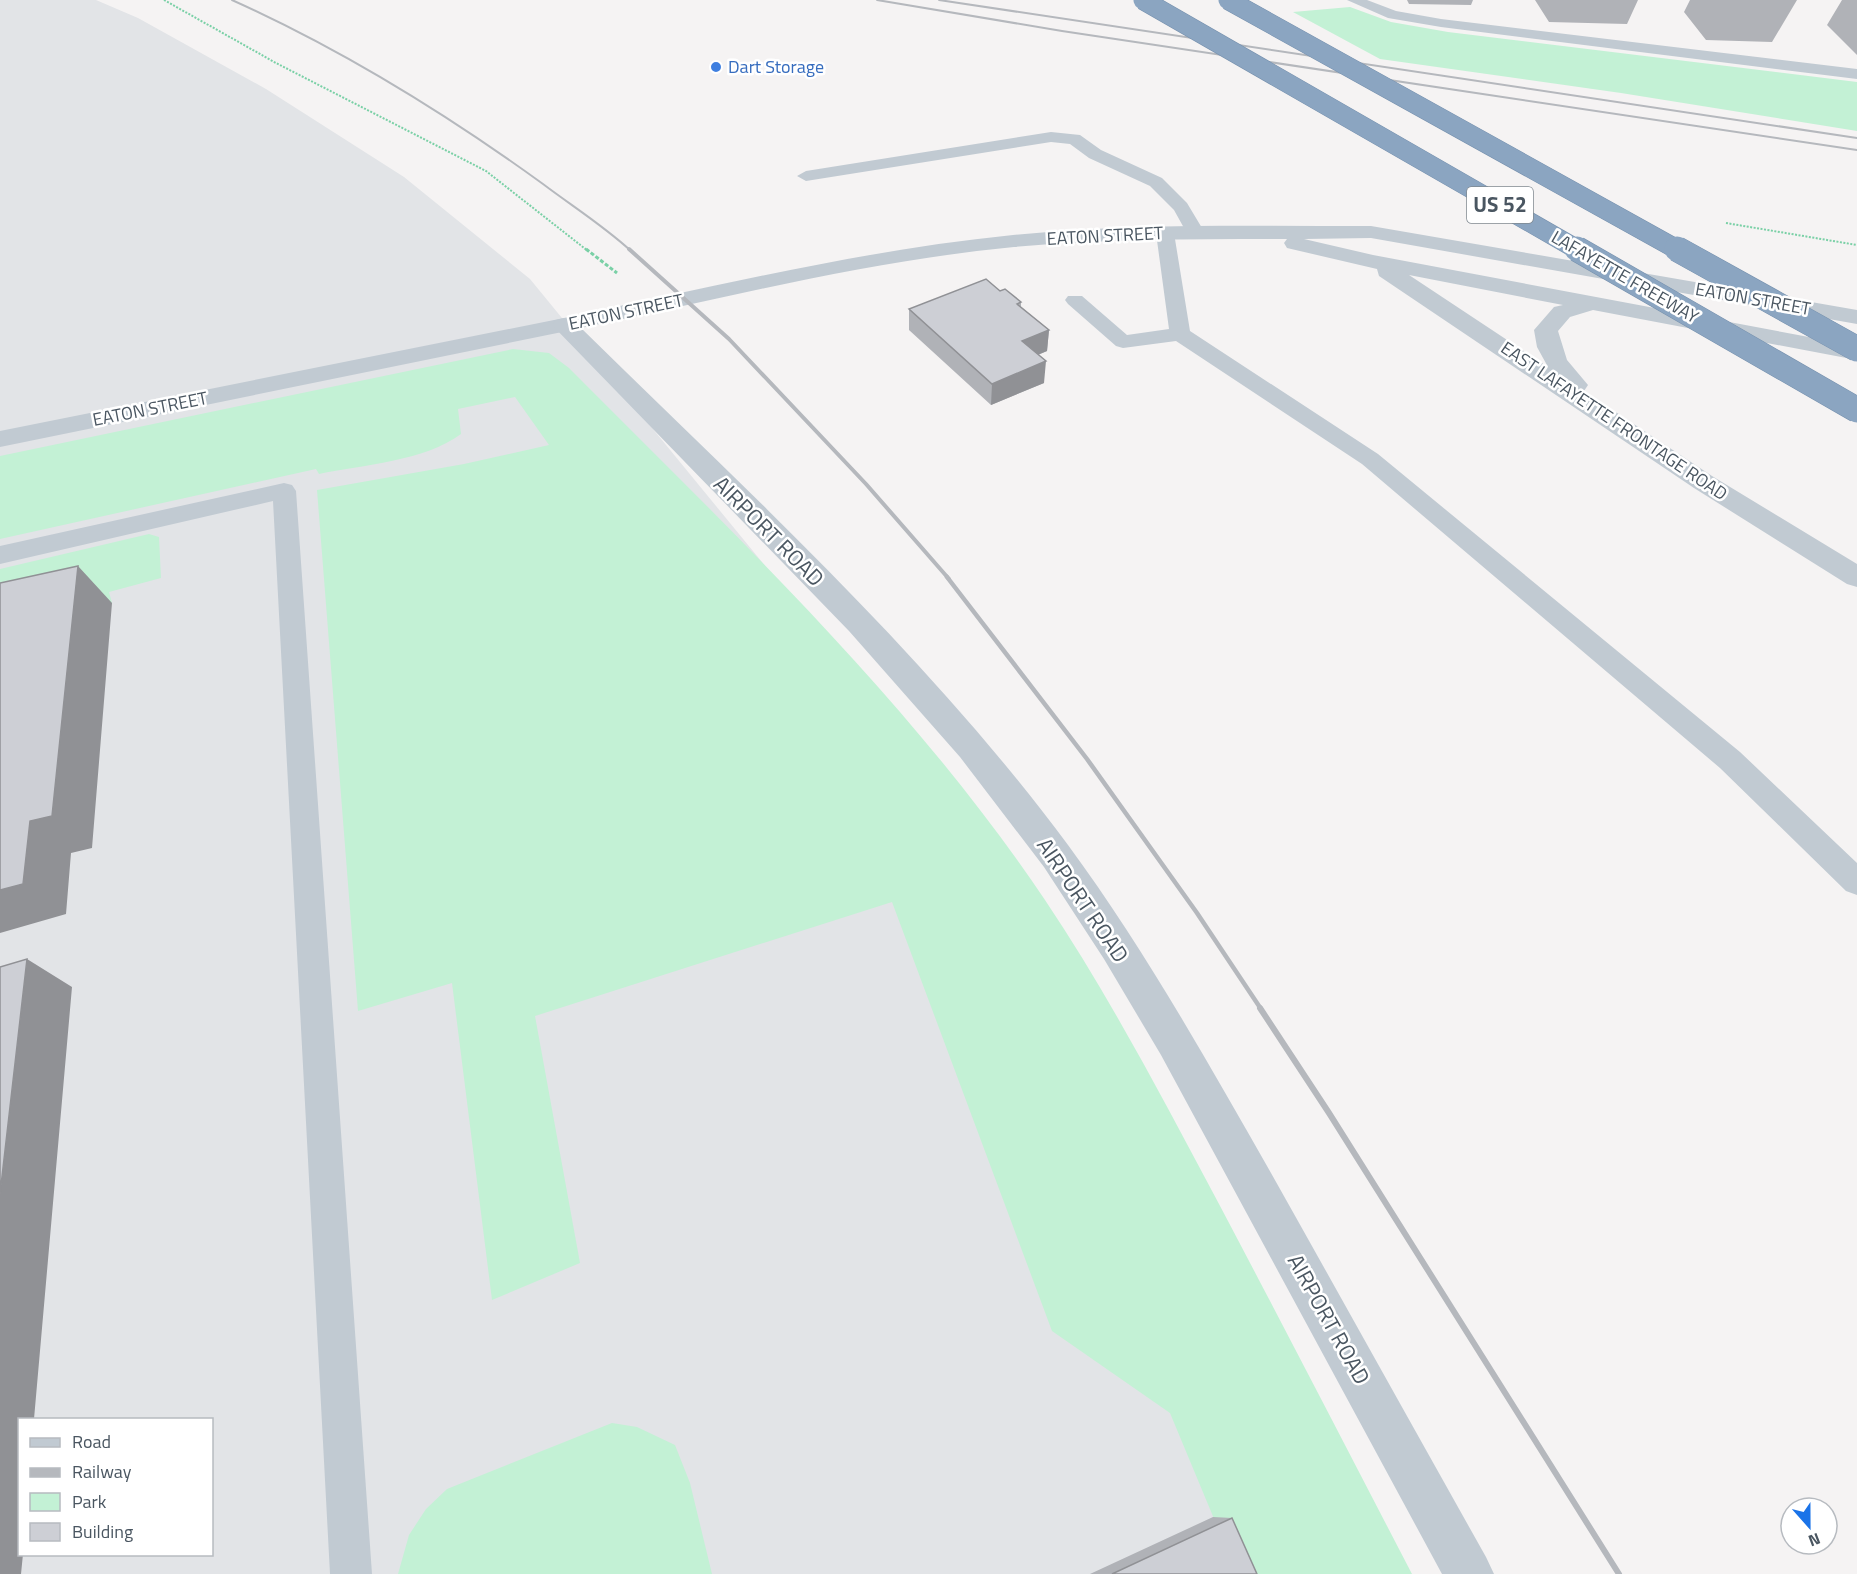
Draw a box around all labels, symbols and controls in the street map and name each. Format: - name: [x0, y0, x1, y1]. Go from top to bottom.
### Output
- place label: Dart Storage: [728, 53, 824, 80]
- marker: Dart Storage: [709, 60, 723, 74]
- road number: US 52: [1467, 187, 1533, 223]
- street label: EATON STREET: [1046, 219, 1164, 252]
- street label: LAFAYETTE FREEWAY: [1547, 223, 1704, 330]
- street label: EATON STREET: [1693, 275, 1813, 322]
- street label: EATON STREET: [566, 286, 686, 337]
- street label: EAST LAFAYETTE FRONTAGE ROAD: [1496, 334, 1733, 507]
- street label: EATON STREET: [90, 384, 210, 433]
- street label: AIRPORT ROAD: [706, 468, 832, 594]
- street label: AIRPORT ROAD: [1029, 831, 1137, 969]
- street label: AIRPORT ROAD: [1279, 1248, 1379, 1390]
- legend: [18, 1418, 213, 1556]
- text: Road: [72, 1428, 111, 1455]
- text: Railway: [72, 1458, 132, 1485]
- text: Park: [72, 1488, 107, 1515]
- north arrow: [1779, 1496, 1839, 1556]
- text: Building: [72, 1518, 133, 1545]
- text: N: [1805, 1527, 1824, 1553]

